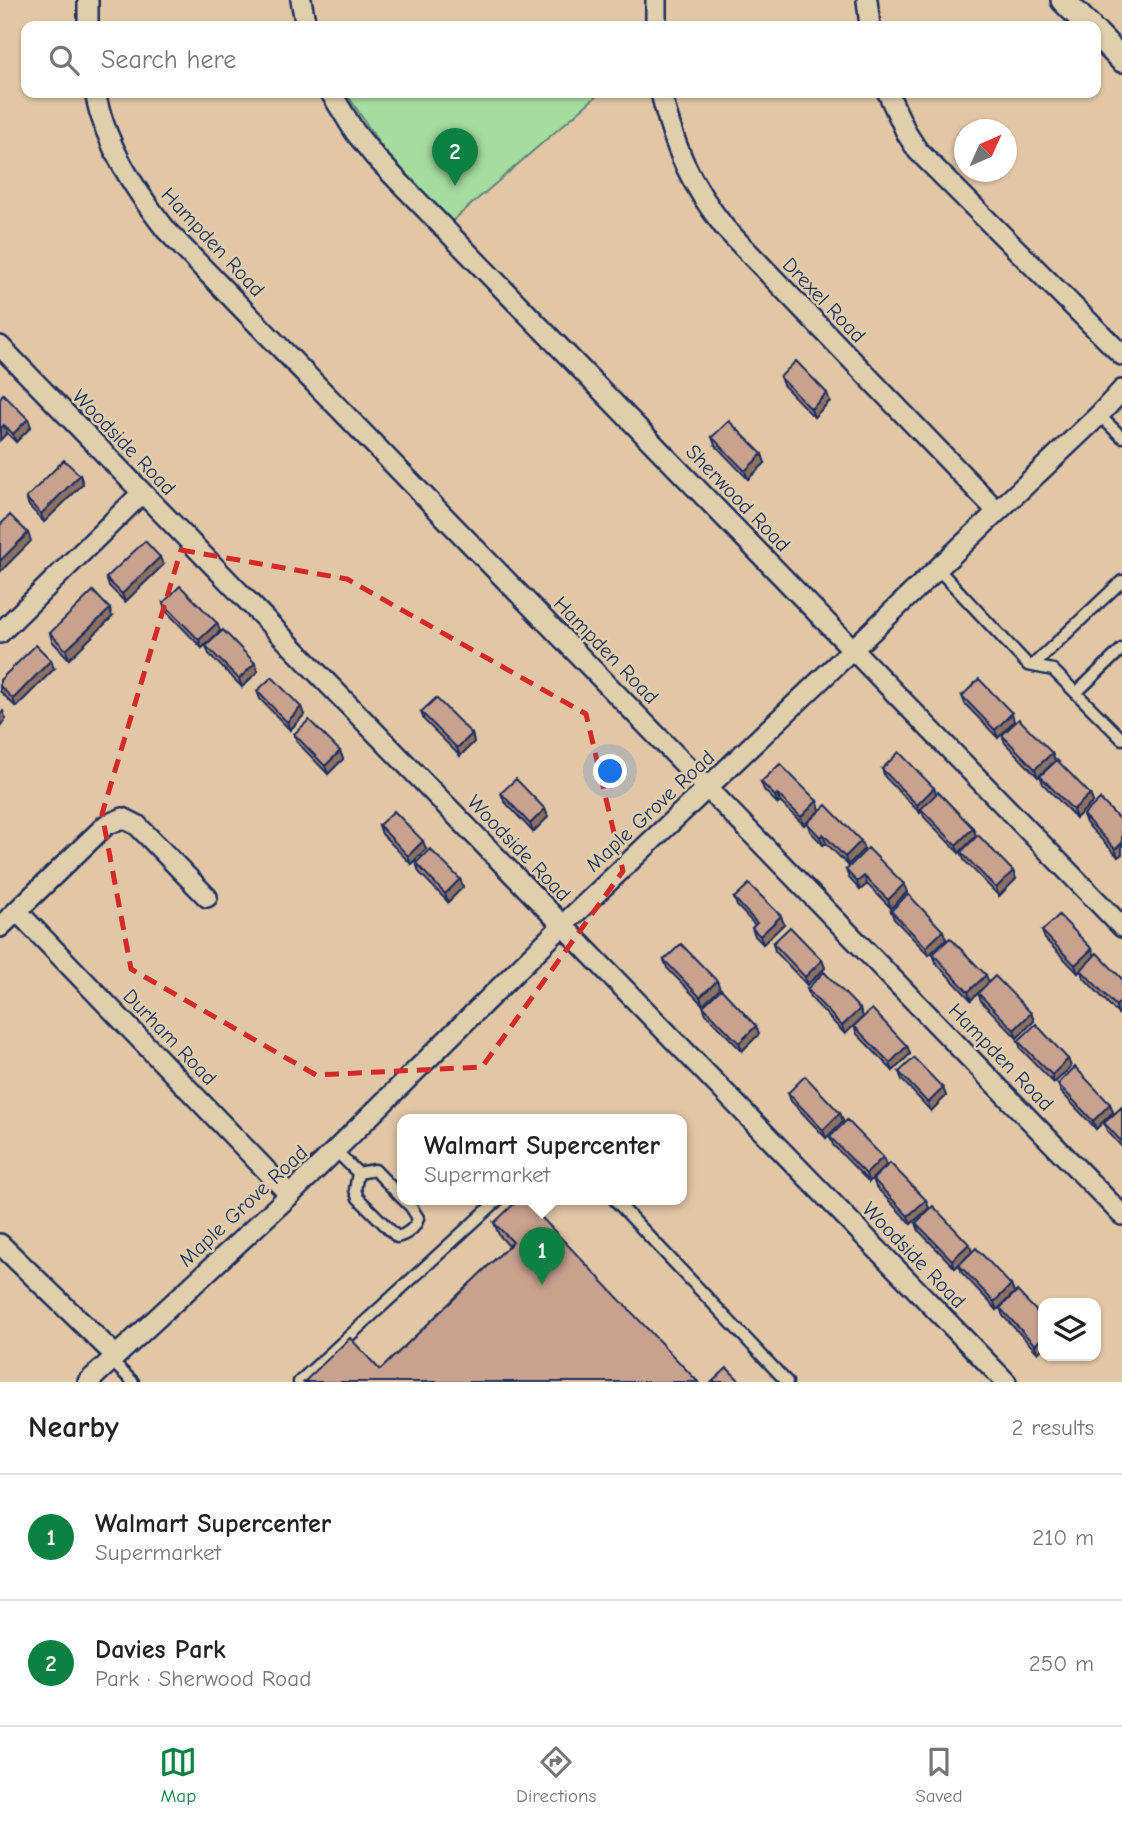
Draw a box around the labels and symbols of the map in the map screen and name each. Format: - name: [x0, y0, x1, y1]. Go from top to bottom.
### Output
- north arrow: [954, 119, 1017, 182]
- pin: 2: [432, 128, 478, 186]
- street label: Hampden Road: [156, 183, 270, 301]
- street label: Drexel Road: [778, 253, 870, 347]
- street label: Woodside Road: [67, 384, 181, 500]
- street label: Sherwood Road: [681, 439, 795, 557]
- street label: Hampden Road: [549, 591, 663, 709]
- street label: Maple Grove Road: [581, 745, 719, 877]
- your location: [593, 754, 627, 788]
- street label: Woodside Road: [462, 790, 576, 906]
- street label: Durham Road: [118, 984, 222, 1090]
- street label: Hampden Road: [944, 998, 1058, 1116]
- street label: Maple Grove Road: [174, 1140, 312, 1272]
- street label: Woodside Road: [857, 1197, 971, 1313]
- pin: 1: [519, 1227, 565, 1285]

